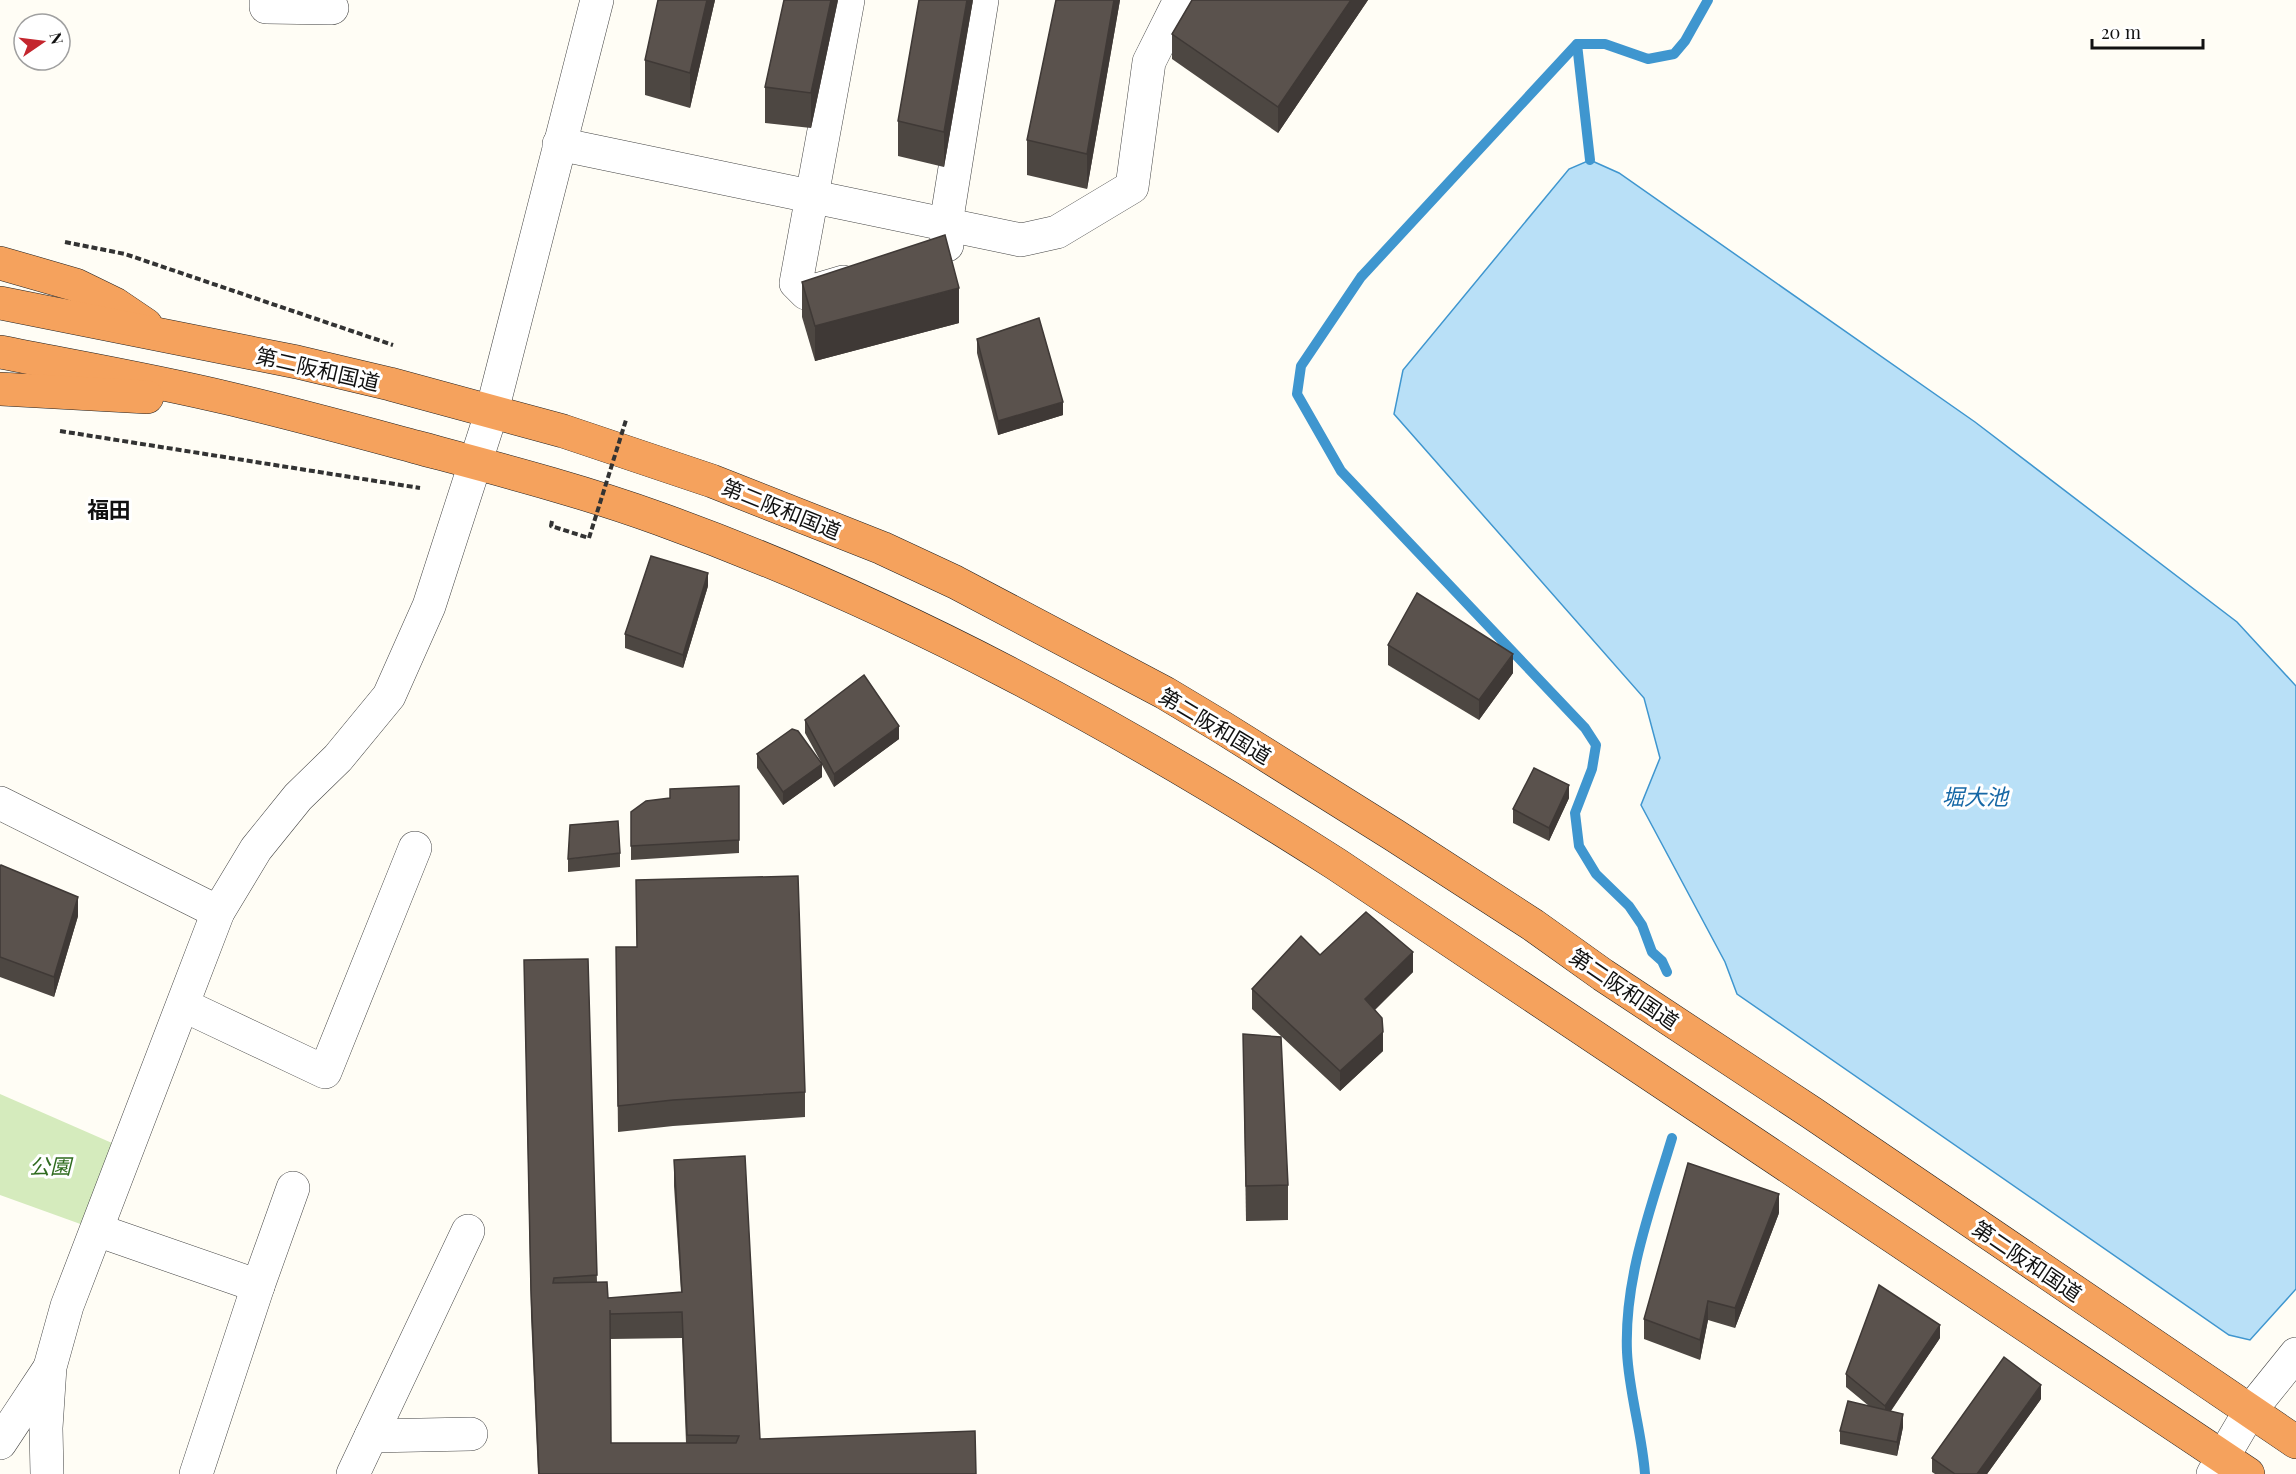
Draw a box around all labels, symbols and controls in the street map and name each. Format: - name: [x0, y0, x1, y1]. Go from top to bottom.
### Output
- north arrow: [12, 12, 72, 72]
- scale bar: [2092, 12, 2203, 50]
- text: 20 m: [2101, 20, 2141, 44]
- text: N: [45, 30, 69, 47]
- street label: 第二阪和国道: [253, 340, 383, 396]
- street label: 第二阪和国道: [718, 471, 846, 545]
- district label: 福田: [87, 494, 131, 524]
- street label: 第二阪和国道: [1155, 681, 1277, 769]
- water label: 堀大池: [1942, 781, 2010, 811]
- street label: 第二阪和国道: [1565, 941, 1685, 1035]
- park label: 公園: [29, 1151, 74, 1179]
- street label: 第二阪和国道: [1968, 1213, 2088, 1307]

